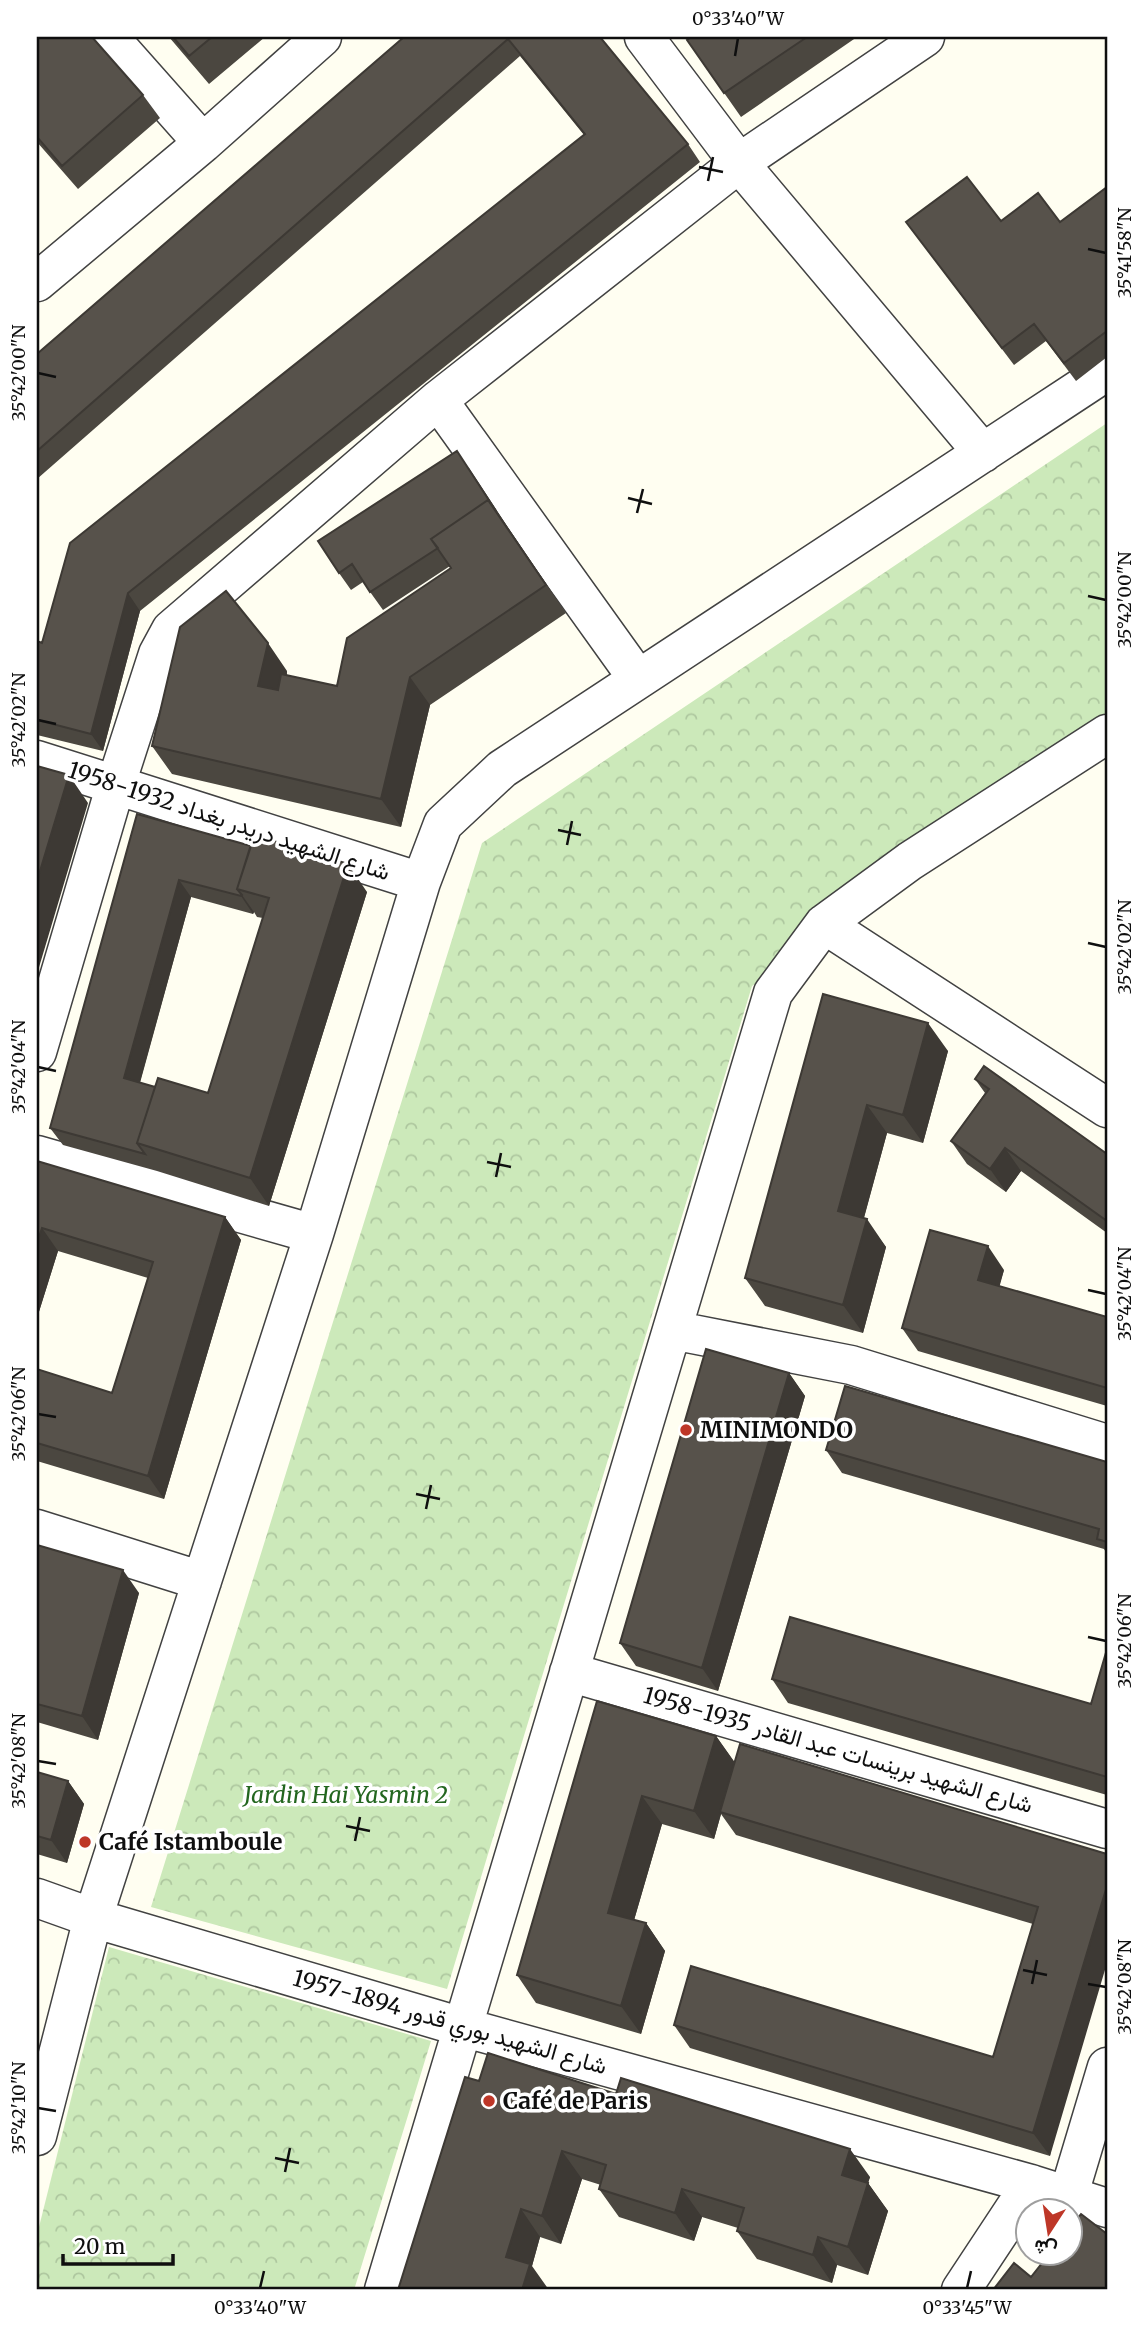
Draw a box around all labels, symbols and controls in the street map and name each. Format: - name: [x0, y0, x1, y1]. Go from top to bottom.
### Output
- text: 0°33'40"W: [692, 7, 785, 30]
- text: 35°41'58"N: [1113, 208, 1136, 298]
- text: 35°42'00"N: [7, 325, 30, 421]
- text: 35°42'00"N: [1113, 552, 1136, 648]
- text: 35°42'02"N: [7, 673, 30, 767]
- street label: شارع الشهيد دريدر بغداد 1932-1958: [64, 755, 394, 888]
- text: 35°42'02"N: [1113, 900, 1136, 994]
- text: 35°42'04"N: [7, 1020, 30, 1114]
- text: 35°42'04"N: [1113, 1247, 1136, 1341]
- text: 35°42'06"N: [7, 1366, 30, 1461]
- place label: MINIMONDO: [700, 1415, 853, 1444]
- marker: MINIMONDO: [678, 1422, 694, 1438]
- text: 35°42'06"N: [1113, 1593, 1136, 1688]
- street label: شارع الشهيد برينسات عبد القادر 1935-1958: [640, 1680, 1036, 1821]
- text: 35°42'08"N: [7, 1713, 30, 1809]
- park label: Jardin Hai Yasmin 2: [241, 1780, 448, 1809]
- place label: Café Istamboule: [99, 1827, 282, 1856]
- marker: Café Istamboule: [77, 1834, 93, 1850]
- text: 35°42'08"N: [1113, 1939, 1136, 2035]
- street label: شارع الشهيد بوري قدور 1894-1957: [288, 1963, 611, 2085]
- text: 35°42'10"N: [7, 2062, 30, 2154]
- place label: Café de Paris: [503, 2086, 648, 2115]
- marker: Café de Paris: [481, 2093, 497, 2109]
- north arrow: [1014, 2198, 1084, 2268]
- scale bar: [63, 2222, 173, 2266]
- text: 20 m: [74, 2233, 126, 2260]
- text: ش: [1032, 2234, 1059, 2263]
- text: 0°33'40"W: [214, 2296, 307, 2319]
- text: 0°33'45"W: [923, 2296, 1013, 2319]

